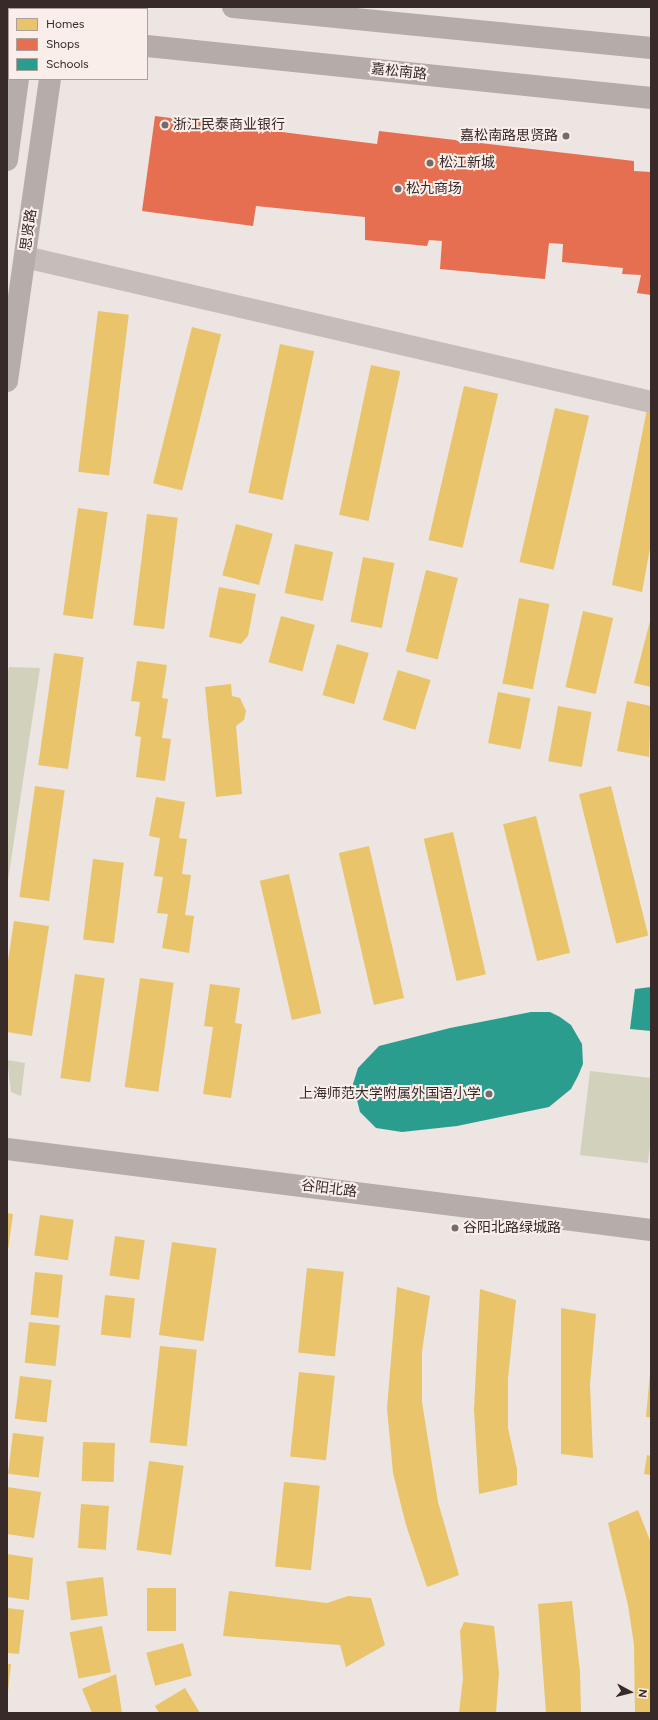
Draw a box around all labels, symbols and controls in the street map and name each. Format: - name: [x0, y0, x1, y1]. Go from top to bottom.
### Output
- legend: [8, 8, 148, 80]
- text: Homes: [46, 17, 84, 31]
- text: Shops: [46, 37, 80, 51]
- text: Schools: [46, 57, 89, 71]
- street label: 嘉松南路: [370, 61, 428, 83]
- place label: 浙江民泰商业银行: [173, 117, 285, 133]
- marker: 浙江民泰商业银行: [160, 120, 170, 130]
- place label: 嘉松南路思贤路: [460, 128, 558, 144]
- marker: 嘉松南路思贤路: [561, 131, 571, 141]
- place label: 松江新城: [439, 155, 495, 171]
- marker: 松江新城: [424, 157, 436, 169]
- place label: 松九商场: [406, 181, 462, 197]
- marker: 松九商场: [393, 184, 403, 194]
- street label: 思贤路: [18, 208, 40, 252]
- place label: 上海师范大学附属外国语小学: [299, 1086, 481, 1102]
- marker: 上海师范大学附属外国语小学: [484, 1089, 494, 1099]
- street label: 谷阳北路: [300, 1177, 358, 1201]
- place label: 谷阳北路绿城路: [463, 1220, 561, 1236]
- marker: 谷阳北路绿城路: [450, 1223, 460, 1233]
- north arrow: [610, 1672, 650, 1712]
- text: N: [635, 1688, 649, 1699]

